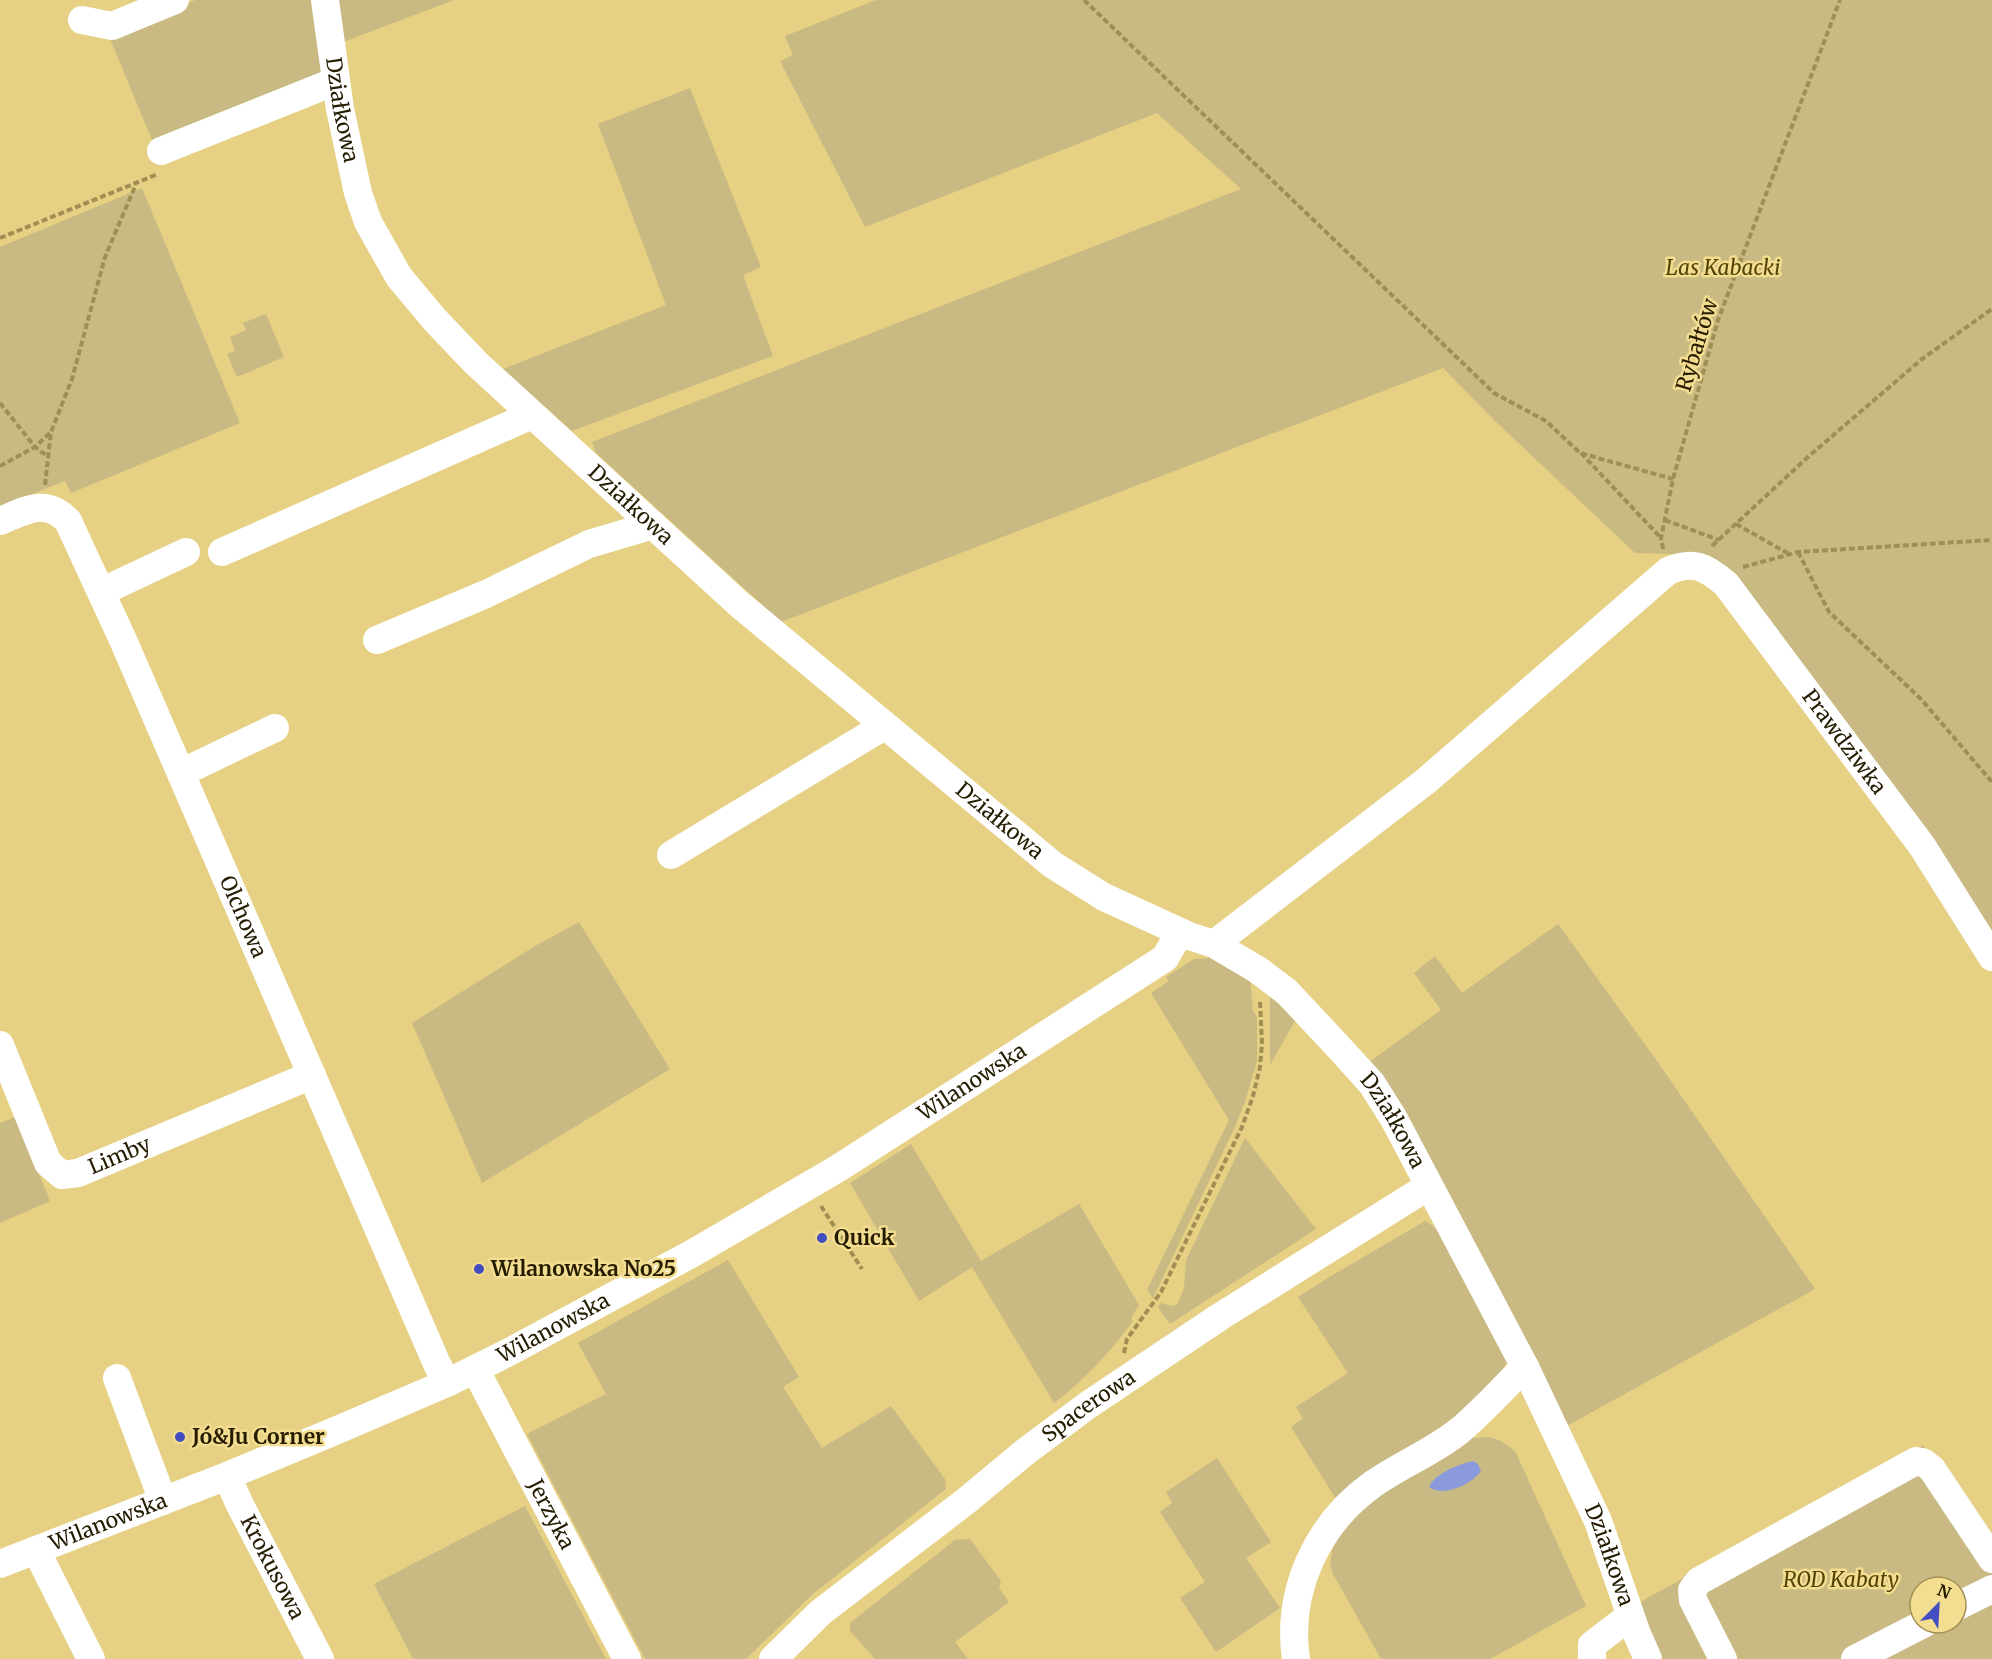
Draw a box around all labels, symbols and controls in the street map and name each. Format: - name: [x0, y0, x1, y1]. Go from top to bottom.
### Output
- street label: Działkowa: [320, 55, 365, 165]
- park label: Las Kabacki: [1665, 254, 1781, 281]
- street label: Rybałtów: [1670, 295, 1723, 394]
- street label: Działkowa: [583, 458, 679, 550]
- street label: Prawdziwka: [1796, 684, 1893, 799]
- street label: Działkowa: [950, 776, 1050, 865]
- street label: Olchowa: [214, 871, 273, 962]
- street label: Wilanowska: [912, 1037, 1031, 1127]
- street label: Działkowa: [1355, 1066, 1432, 1173]
- street label: Limby: [84, 1130, 155, 1180]
- place label: Quick: [834, 1224, 895, 1251]
- marker: Quick: [815, 1231, 829, 1245]
- place label: Wilanowska No25: [490, 1255, 676, 1282]
- marker: Wilanowska No25: [472, 1262, 486, 1276]
- street label: Wilanowska: [491, 1286, 614, 1369]
- street label: Spacerowa: [1036, 1363, 1140, 1448]
- place label: Jó&Ju Corner: [191, 1423, 325, 1450]
- marker: Jó&Ju Corner: [173, 1430, 187, 1444]
- street label: Jerzyka: [522, 1473, 581, 1554]
- street label: Wilanowska: [44, 1487, 171, 1557]
- street label: Działkowa: [1579, 1499, 1640, 1609]
- street label: Krokusowa: [235, 1510, 311, 1624]
- park label: ROD Kabaty: [1783, 1566, 1899, 1593]
- north arrow: [1908, 1575, 1968, 1635]
- text: N: [1934, 1580, 1954, 1603]

